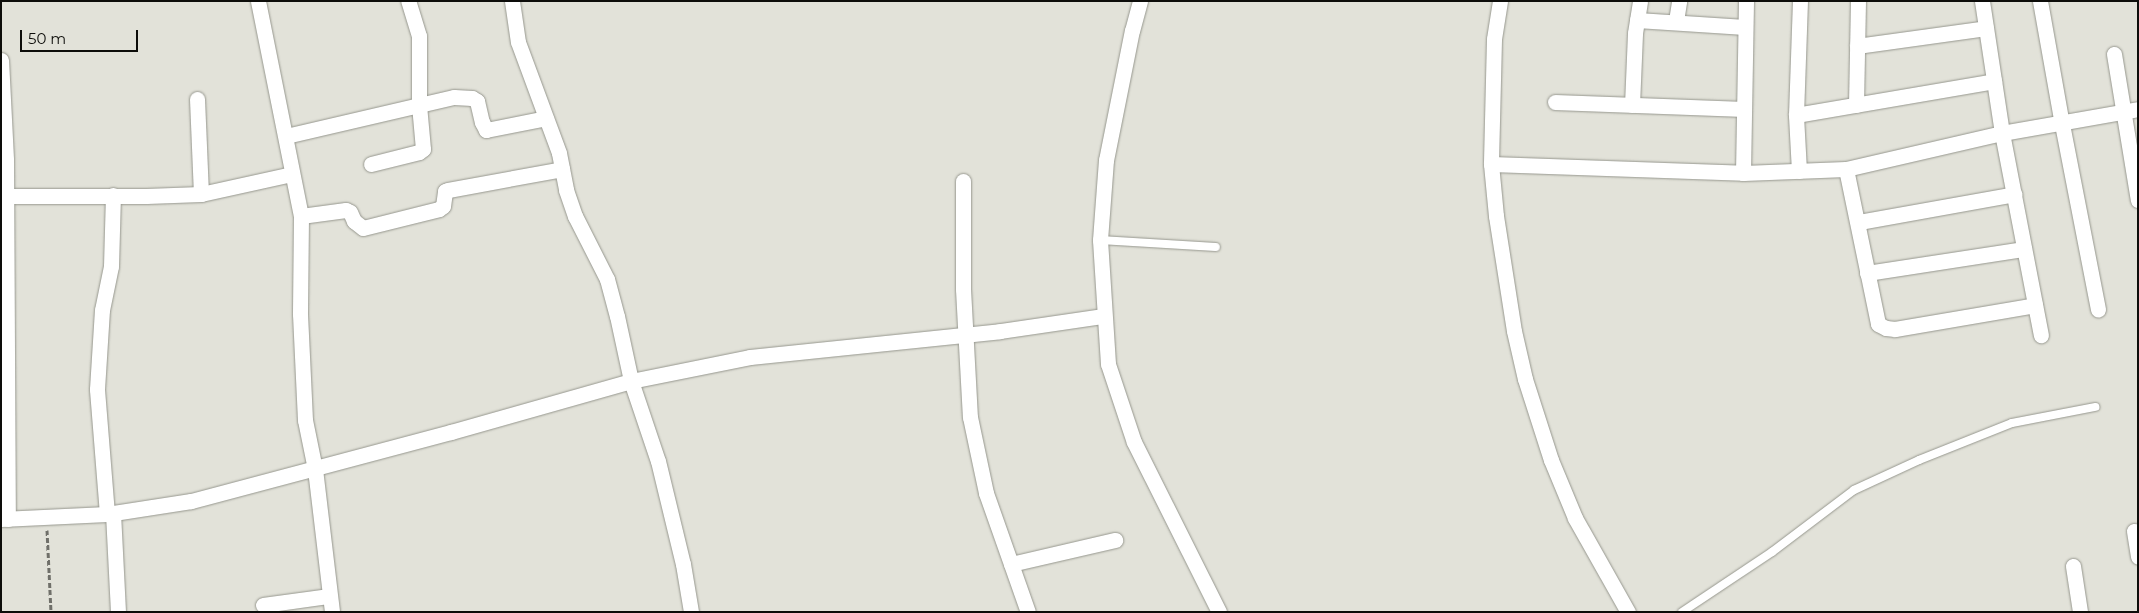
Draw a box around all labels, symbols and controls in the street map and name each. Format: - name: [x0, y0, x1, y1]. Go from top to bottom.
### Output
- scale bar: [22, 20, 140, 52]
- text: 50 m: [28, 29, 66, 48]

